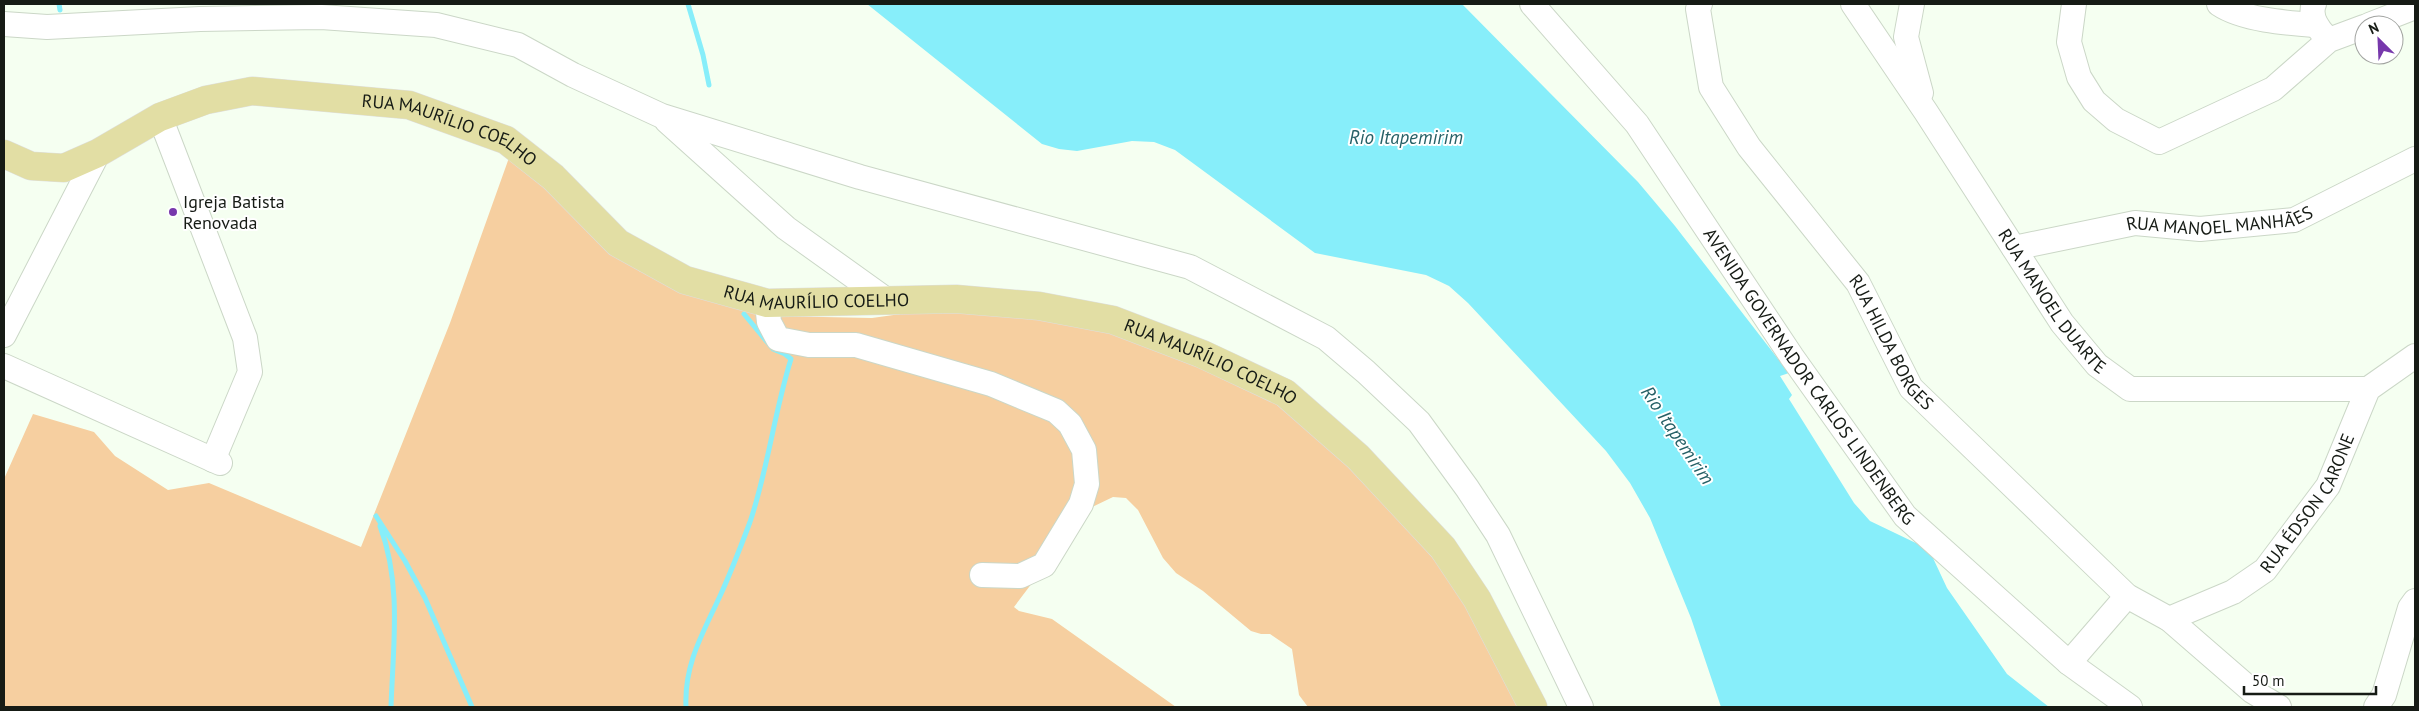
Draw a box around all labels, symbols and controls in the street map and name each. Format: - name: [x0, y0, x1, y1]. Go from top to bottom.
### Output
- north arrow: [2354, 15, 2404, 65]
- text: N: [2366, 18, 2382, 38]
- street label: RUA MAURÍLIO COELHO: [361, 89, 542, 171]
- water label: Rio Itapemirim: [1349, 125, 1463, 149]
- place label: Igreja Batista Renovada: [183, 190, 285, 234]
- street label: RUA MANOEL MANHÃES: [2124, 200, 2317, 240]
- marker: Igreja Batista Renovada: [167, 206, 179, 218]
- street label: AVENIDA GOVERNADOR CARLOS LINDENBERG: [1699, 224, 1919, 530]
- street label: RUA MANOEL DUARTE: [1993, 224, 2111, 379]
- street label: RUA HILDA BORGES: [1844, 269, 1939, 415]
- street label: RUA MAURÍLIO COELHO: [721, 279, 909, 315]
- street label: RUA MAURÍLIO COELHO: [1121, 313, 1302, 410]
- water label: Rio Itapemirim: [1636, 381, 1720, 489]
- street label: RUA ÉDSON CARONE: [2255, 430, 2359, 577]
- scale bar: [2244, 664, 2376, 696]
- text: 50 m: [2252, 671, 2285, 690]

